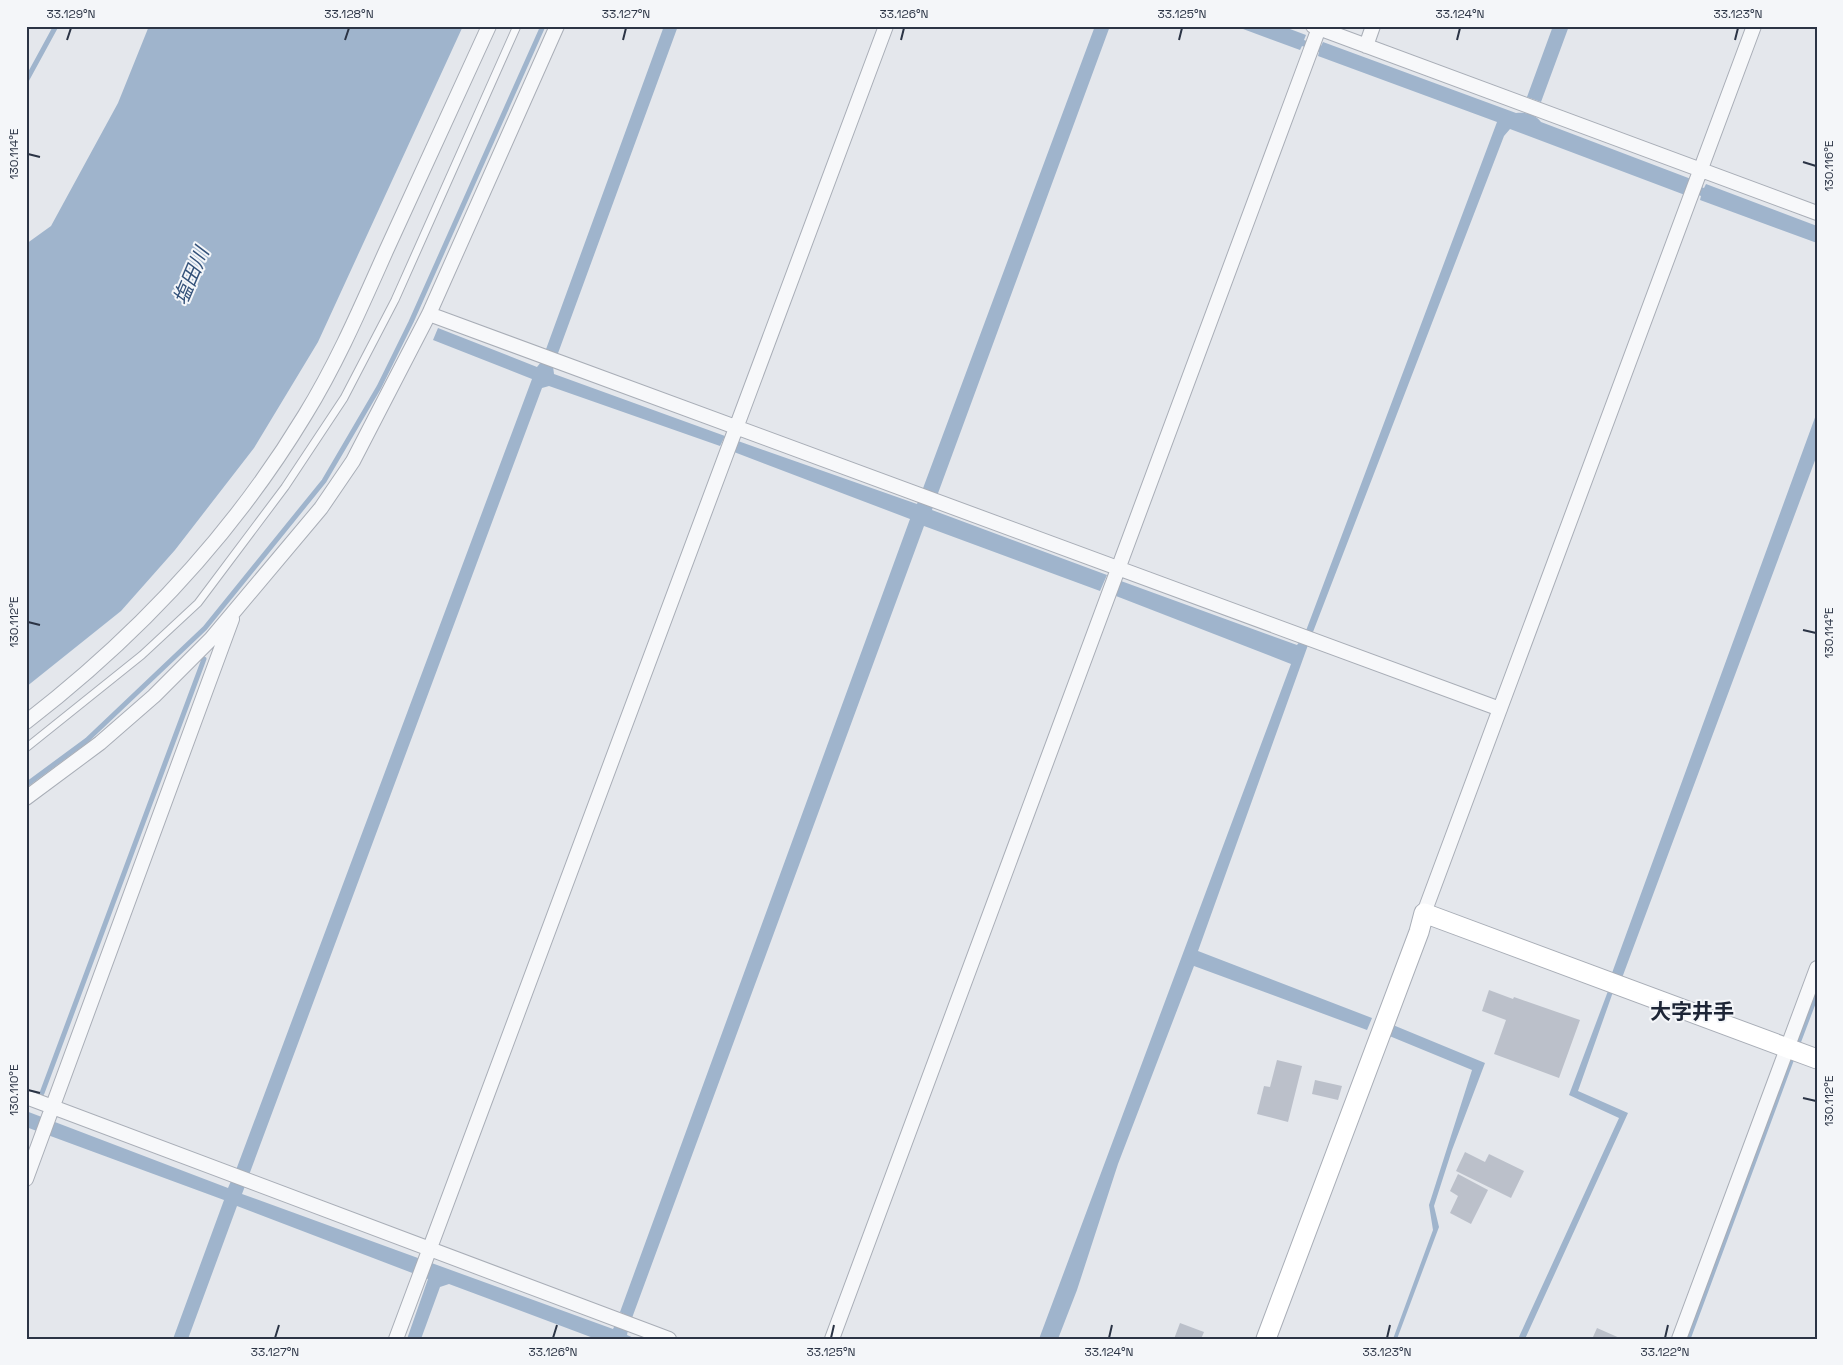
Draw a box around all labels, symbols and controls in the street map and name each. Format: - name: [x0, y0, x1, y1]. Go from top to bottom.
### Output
- text: 33.129°N: [46, 6, 96, 22]
- text: 33.128°N: [324, 6, 374, 22]
- text: 33.127°N: [602, 6, 650, 22]
- text: 33.126°N: [879, 6, 929, 22]
- text: 33.125°N: [1157, 6, 1207, 22]
- text: 33.124°N: [1436, 6, 1484, 22]
- text: 33.123°N: [1713, 6, 1763, 22]
- text: 130.114°E: [6, 128, 22, 180]
- text: 130.116°E: [1821, 140, 1837, 192]
- water label: 塩田川: [167, 241, 215, 309]
- text: 130.112°E: [6, 596, 22, 647]
- text: 130.114°E: [1821, 607, 1837, 659]
- district label: 大字井手: [1650, 998, 1734, 1025]
- text: 130.110°E: [6, 1064, 22, 1116]
- text: 130.112°E: [1821, 1075, 1837, 1126]
- text: 33.127°N: [251, 1344, 299, 1360]
- text: 33.126°N: [528, 1344, 578, 1360]
- text: 33.125°N: [806, 1344, 856, 1360]
- text: 33.124°N: [1085, 1344, 1133, 1360]
- text: 33.123°N: [1362, 1344, 1412, 1360]
- text: 33.122°N: [1640, 1344, 1690, 1360]

